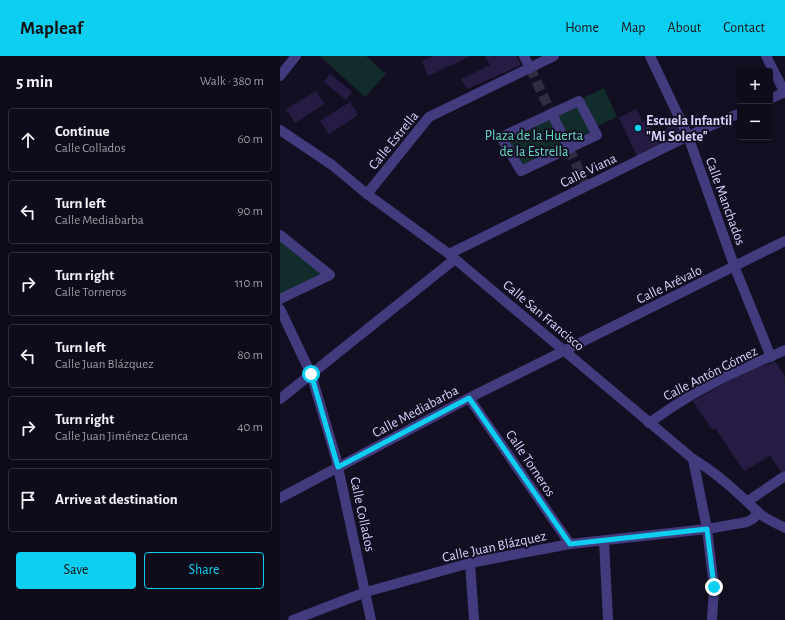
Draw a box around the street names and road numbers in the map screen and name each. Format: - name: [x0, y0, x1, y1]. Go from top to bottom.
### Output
- street label: Calle Estrella: [366, 109, 422, 172]
- street label: Calle Viana: [558, 151, 619, 191]
- street label: Calle Manchados: [703, 156, 747, 247]
- street label: Calle Arévalo: [635, 263, 704, 307]
- street label: Calle San Francisco: [500, 278, 587, 354]
- street label: Calle Antón Gómez: [661, 344, 760, 404]
- street label: Calle Mediabarba: [370, 383, 461, 440]
- street label: Calle Torneros: [503, 428, 557, 499]
- street label: Calle Collados: [347, 476, 377, 553]
- street label: Calle Juan Blázquez: [441, 529, 548, 565]

